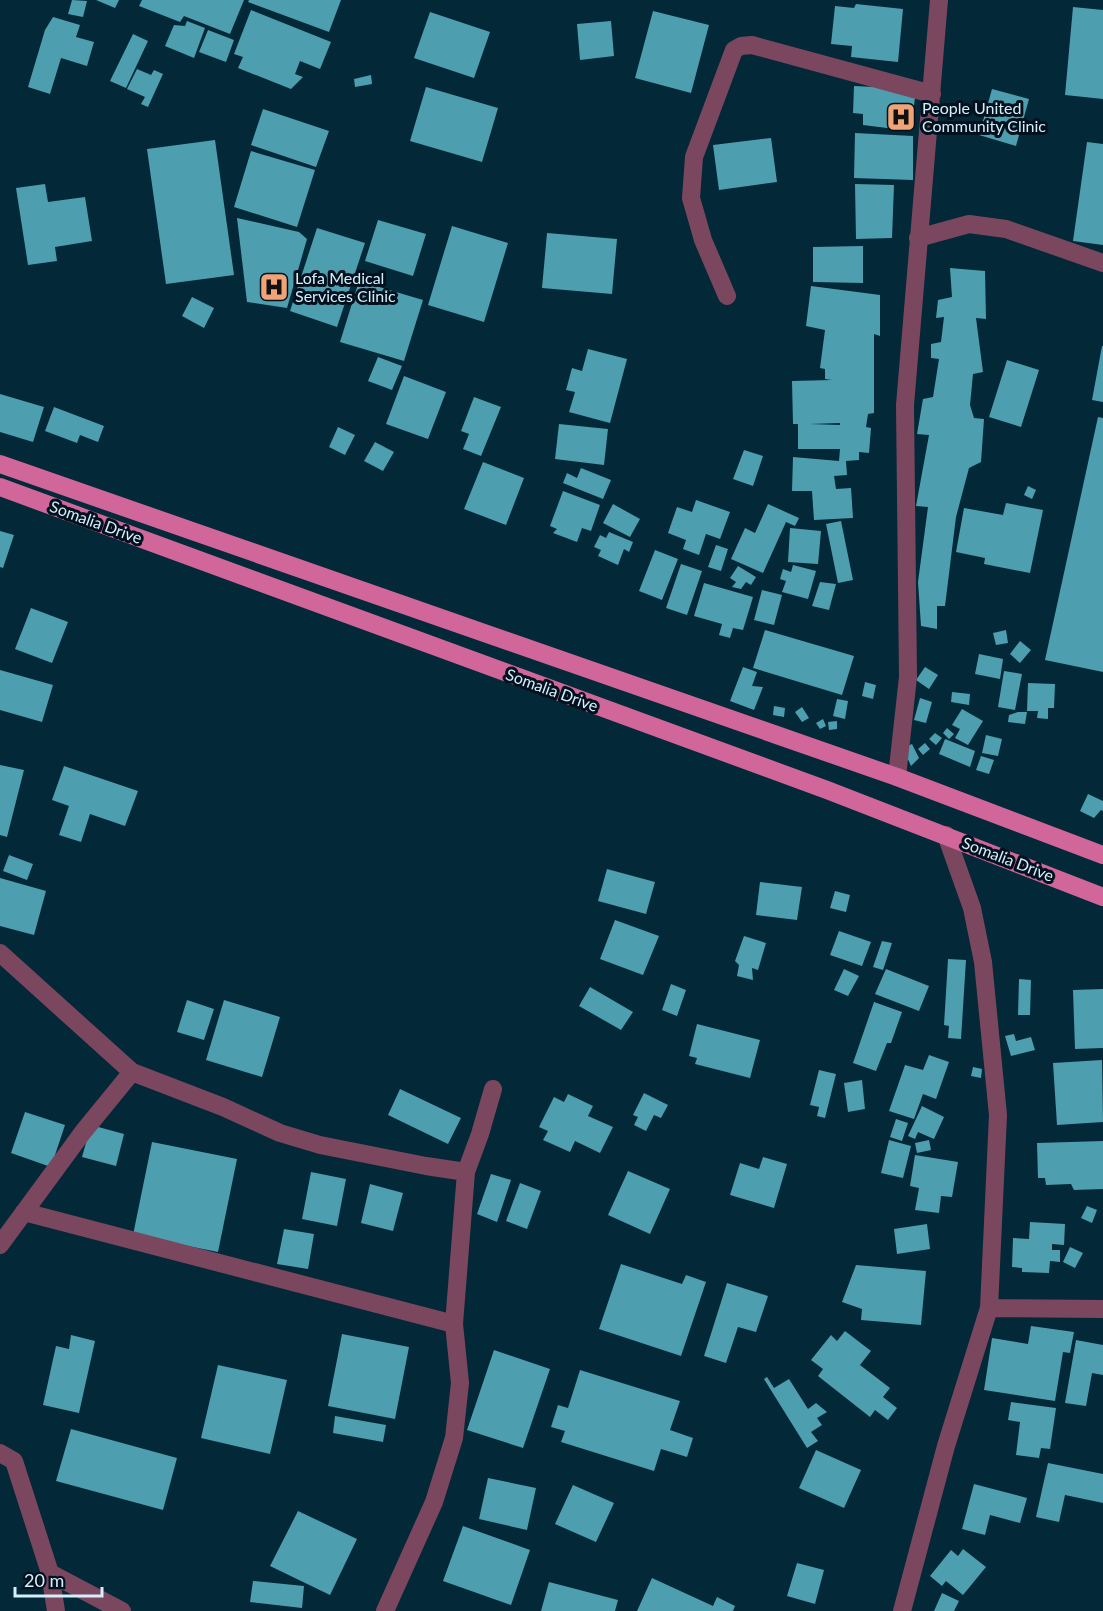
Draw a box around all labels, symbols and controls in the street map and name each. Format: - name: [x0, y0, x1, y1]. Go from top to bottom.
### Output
- place label: People United Community Clinic: [922, 98, 1046, 135]
- hospital icon: People United Community Clinic: [885, 101, 917, 133]
- place label: Lofa Medical Services Clinic: [295, 268, 396, 305]
- hospital icon: Lofa Medical Services Clinic: [258, 271, 290, 303]
- street label: Somalia Drive: [48, 496, 145, 547]
- street label: Somalia Drive: [504, 664, 601, 715]
- street label: Somalia Drive: [960, 832, 1057, 885]
- scale bar: [15, 1560, 102, 1598]
- text: 20 m: [24, 1569, 64, 1591]

